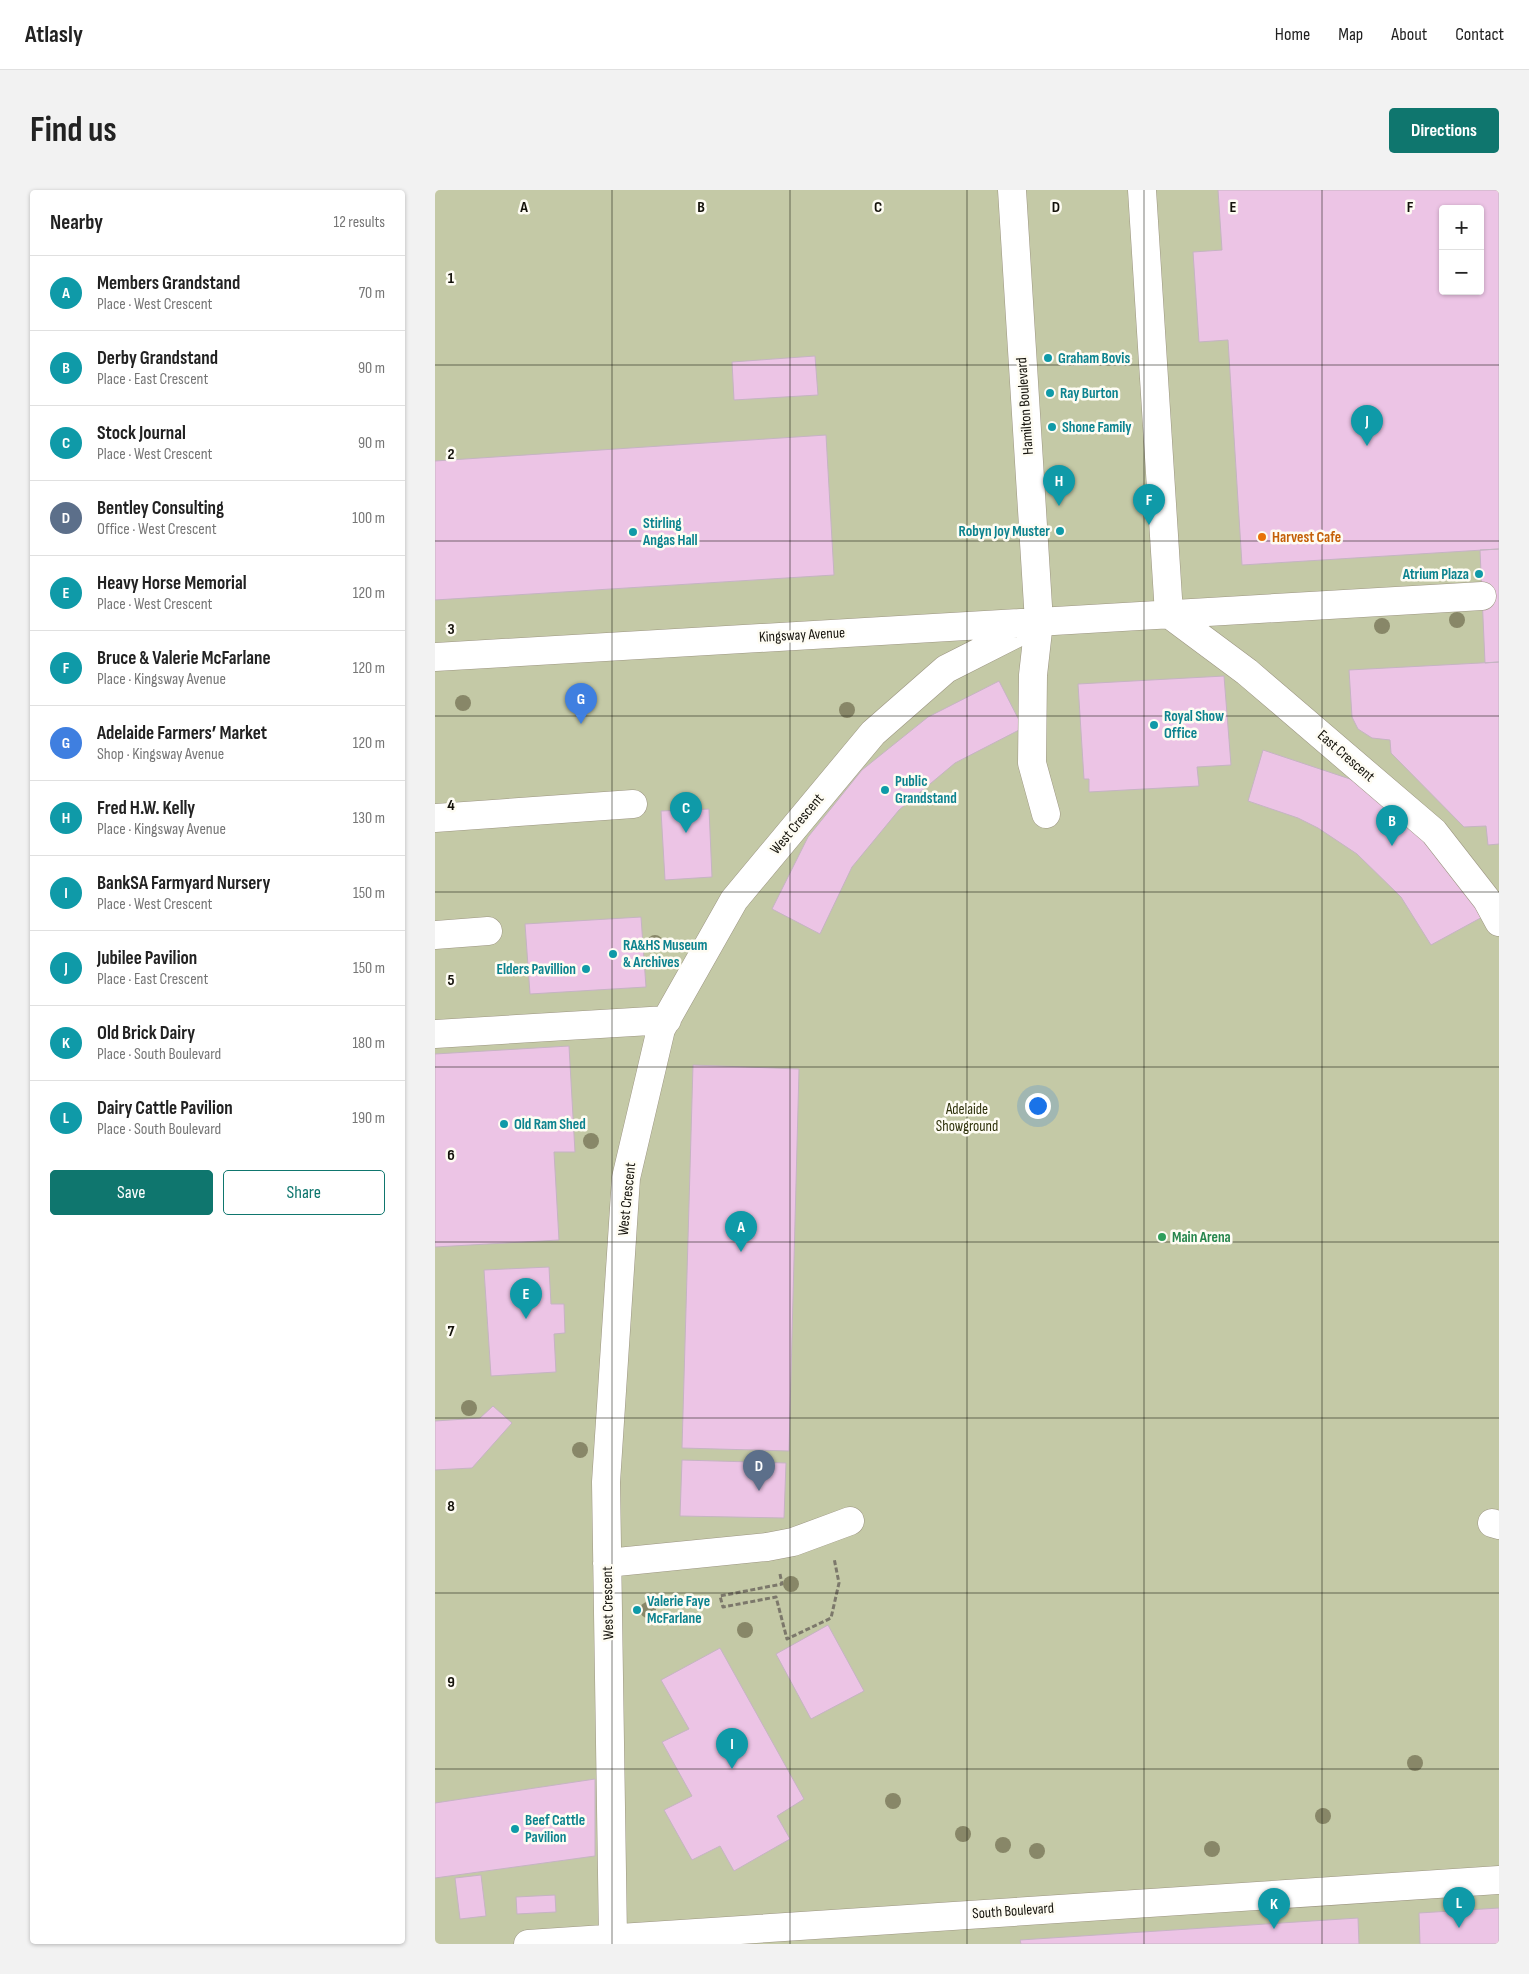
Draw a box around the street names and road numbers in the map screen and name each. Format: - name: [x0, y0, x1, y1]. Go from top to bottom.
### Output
- street label: Hamilton Boulevard: [1012, 357, 1038, 455]
- street label: Kingsway Avenue: [758, 623, 846, 647]
- street label: East Crescent: [1313, 726, 1379, 786]
- street label: West Crescent: [766, 789, 828, 858]
- street label: West Crescent: [614, 1161, 640, 1237]
- street label: West Crescent: [598, 1566, 618, 1640]
- street label: South Boulevard: [972, 1899, 1054, 1923]

